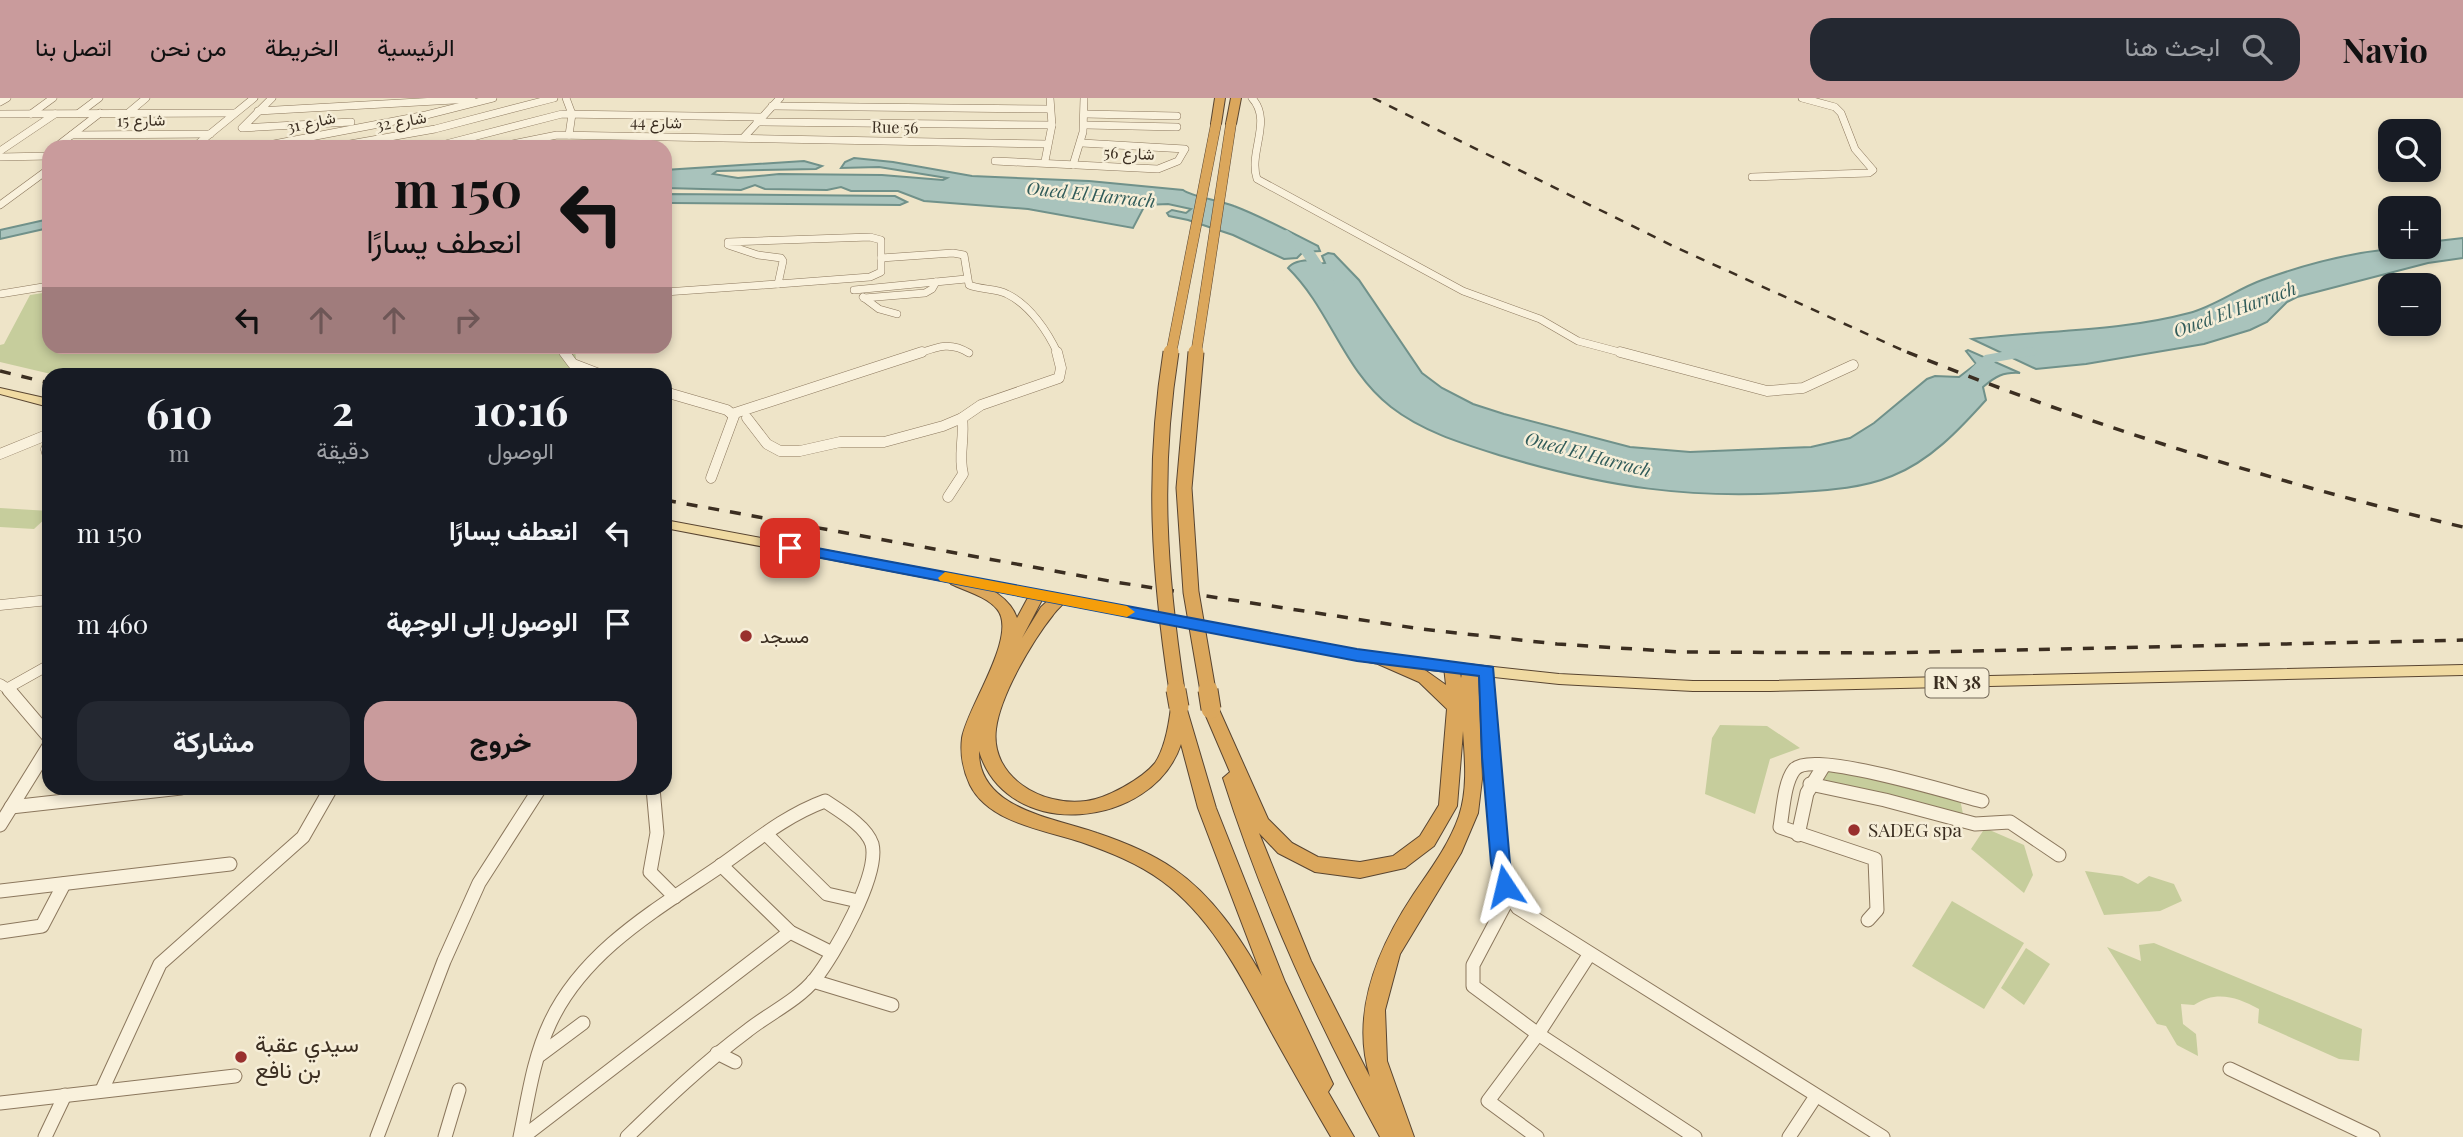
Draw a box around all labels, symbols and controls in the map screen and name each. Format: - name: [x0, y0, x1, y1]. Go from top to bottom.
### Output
- search box: [1810, 18, 2300, 81]
- text: Navio: [2342, 27, 2428, 71]
- text: ابحث هنا: [2125, 28, 2220, 63]
- text: اتصل بنا: [35, 30, 112, 62]
- text: من نحن: [150, 30, 227, 62]
- text: الخريطة: [265, 30, 339, 62]
- text: الرئيسية: [377, 30, 454, 62]
- icon: search: [2238, 30, 2276, 68]
- street label: شارع 31: [285, 106, 338, 139]
- street label: شارع 32: [374, 106, 428, 137]
- street label: شارع 15: [117, 109, 165, 132]
- street label: شارع 44: [630, 111, 682, 134]
- street label: Rue 56: [872, 116, 919, 137]
- map controls: [2378, 119, 2441, 336]
- button: search: [2378, 119, 2441, 182]
- street label: شارع 56: [1103, 141, 1155, 166]
- text: 150 m: [394, 155, 522, 220]
- icon: left: [546, 168, 637, 259]
- water label: Oued El Harrach: [1025, 175, 1157, 213]
- button: +: [2378, 196, 2441, 259]
- text: انعطف يسارًا: [366, 218, 522, 261]
- button: −: [2378, 273, 2441, 336]
- water label: Oued El Harrach: [2170, 276, 2300, 342]
- icon: left: [229, 301, 267, 339]
- icon: ahead: [302, 301, 340, 339]
- icon: ahead: [375, 301, 413, 339]
- icon: right: [448, 301, 486, 339]
- text: 2: [332, 381, 354, 437]
- text: 10:16: [473, 381, 568, 437]
- text: 610: [146, 384, 213, 440]
- water label: Oued El Harrach: [1523, 426, 1654, 482]
- text: دقيقة: [316, 434, 369, 465]
- text: الوصول: [488, 434, 554, 465]
- text: m: [169, 437, 189, 468]
- text: انعطف يسارًا: [449, 512, 578, 547]
- icon: left: [599, 514, 637, 552]
- text: 150 m: [77, 515, 142, 550]
- pin: [760, 518, 820, 578]
- icon: arrive: [771, 529, 809, 567]
- text: الوصول إلى الوجهة: [386, 603, 578, 638]
- icon: arrive: [599, 605, 637, 643]
- text: 460 m: [77, 606, 148, 641]
- place label: مسجد: [760, 622, 809, 648]
- marker: مسجد: [738, 628, 754, 644]
- road number: RN 38: [1926, 668, 1988, 698]
- button: مشاركة: [77, 701, 350, 781]
- button: خروج: [364, 701, 637, 781]
- place label: SADEG spa: [1868, 816, 1963, 842]
- marker: SADEG spa: [1846, 822, 1862, 838]
- position arrow: [1468, 849, 1542, 923]
- place label: سيدي عقبة بن نافع: [255, 1027, 359, 1086]
- marker: سيدي عقبة بن نافع: [233, 1049, 249, 1065]

